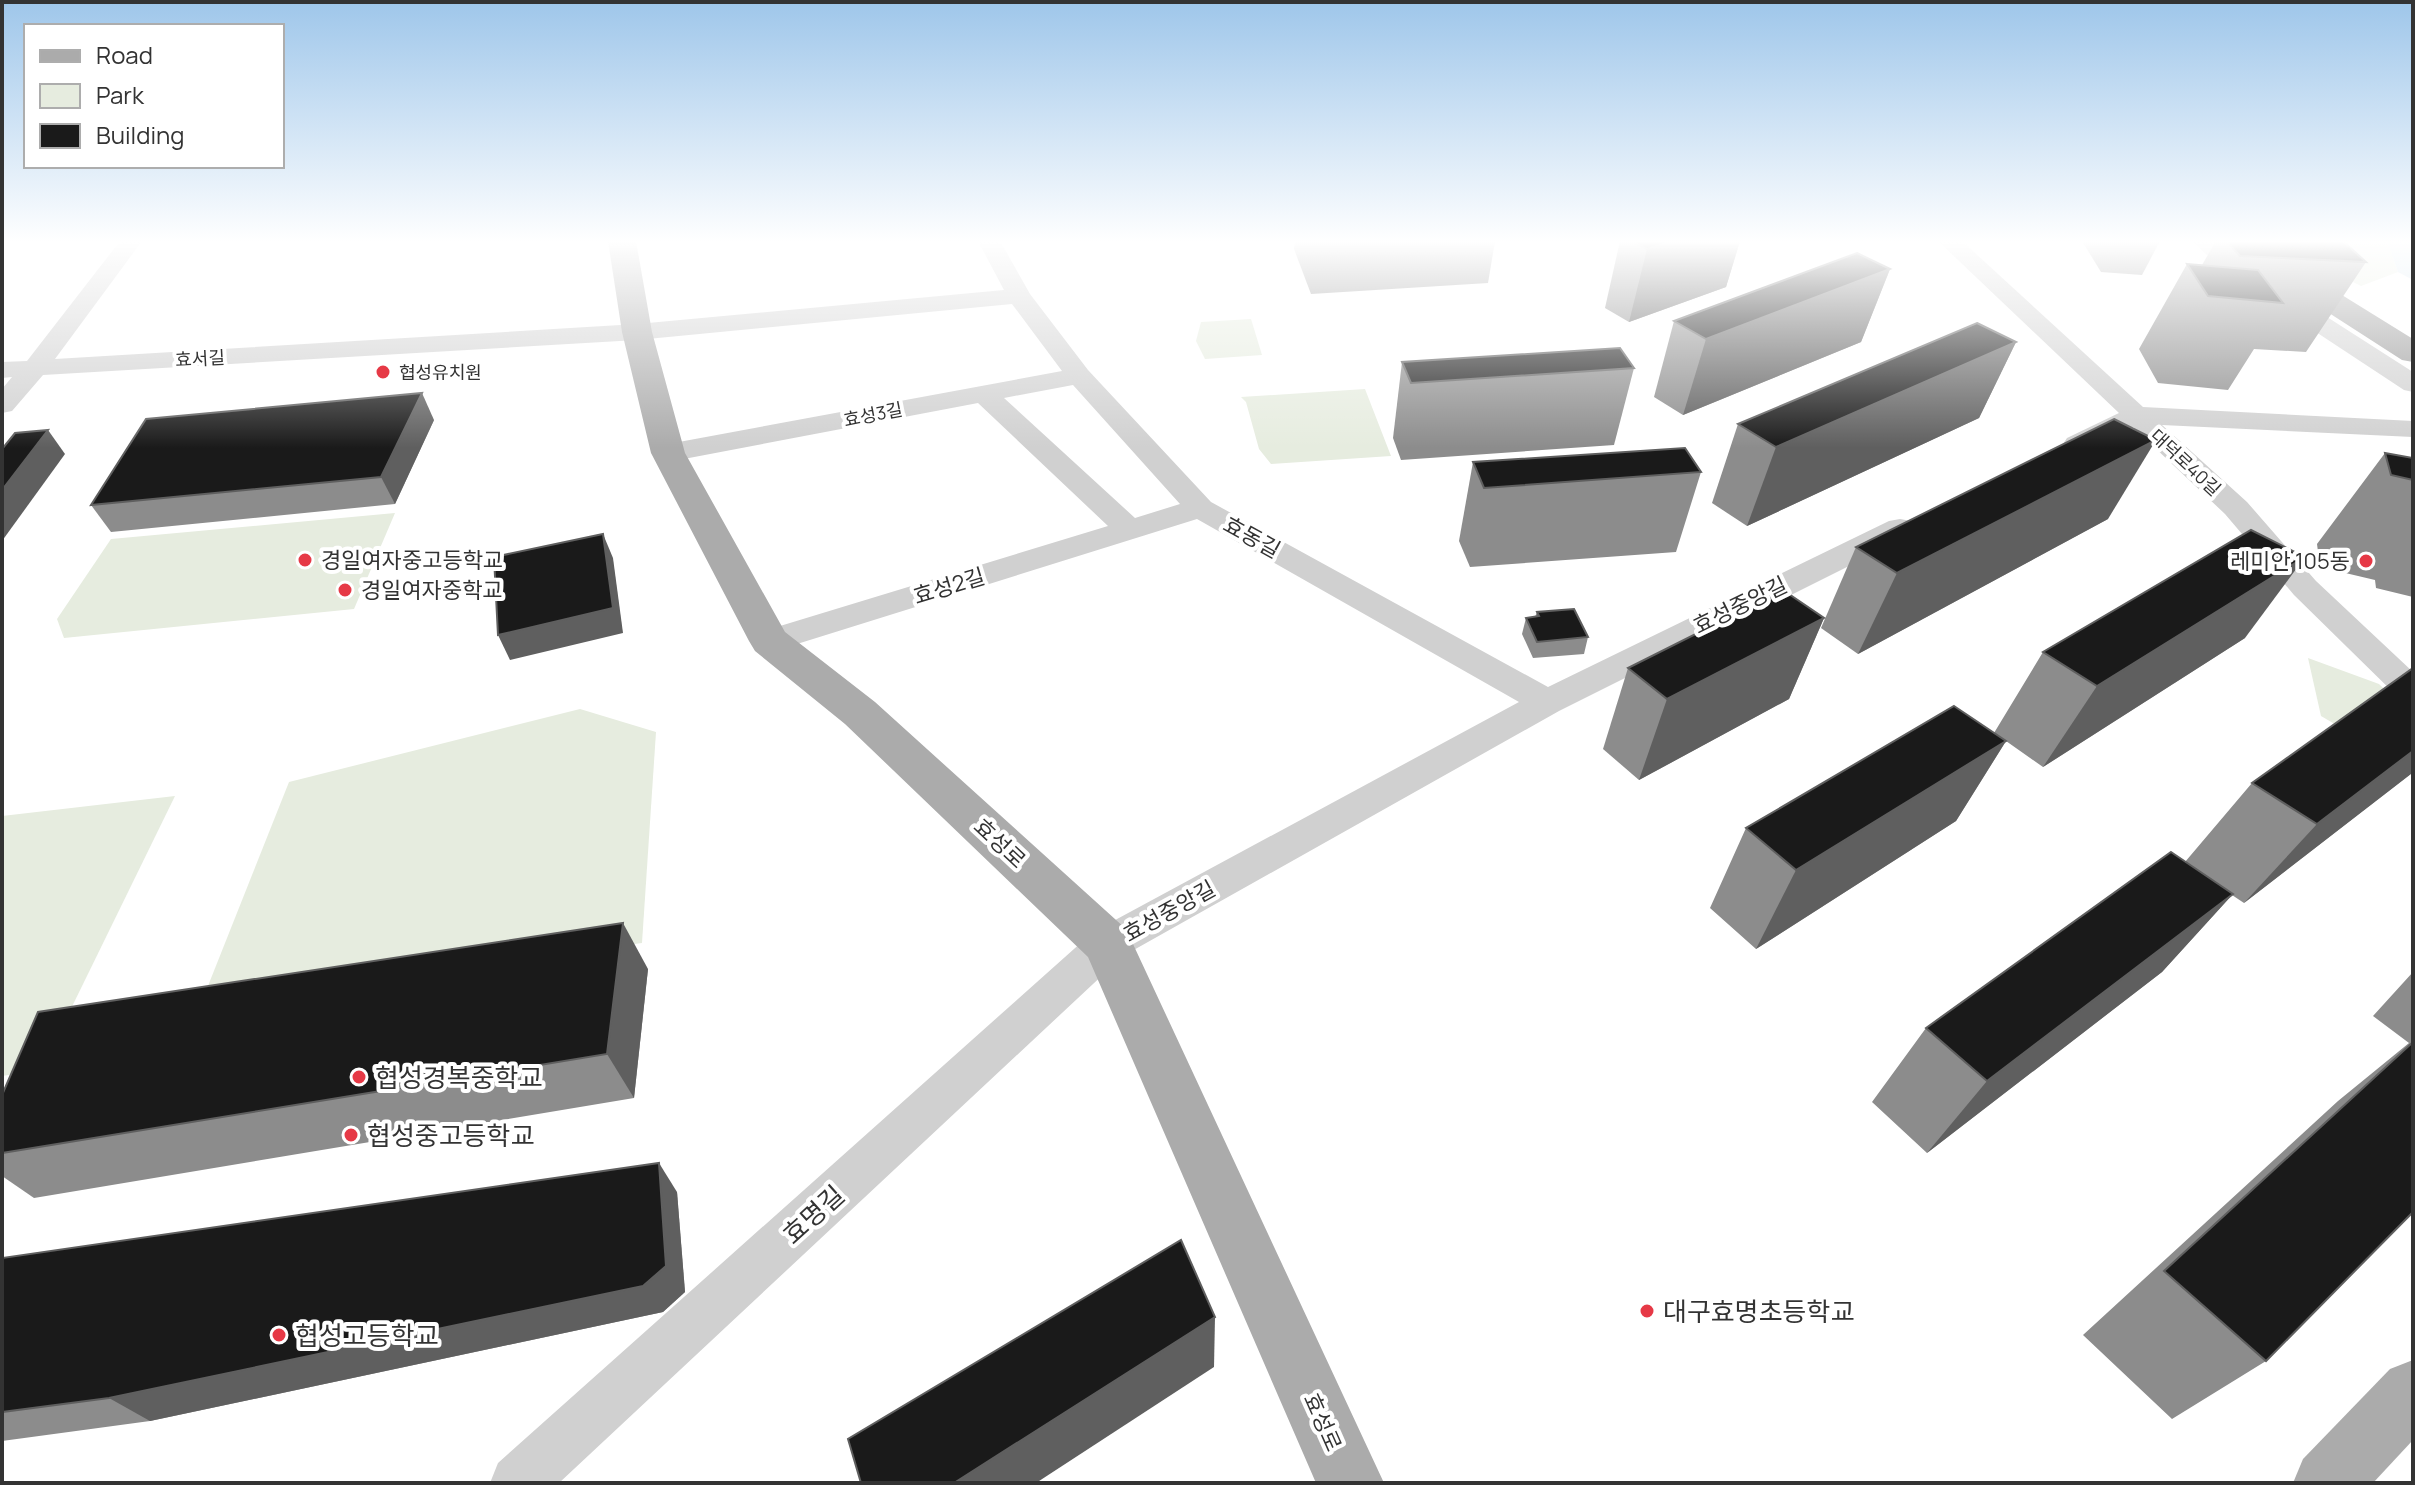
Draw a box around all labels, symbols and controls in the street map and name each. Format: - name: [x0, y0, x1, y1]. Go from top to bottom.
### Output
- legend: [24, 24, 284, 168]
- text: Road: [96, 38, 153, 71]
- text: Park: [96, 78, 145, 111]
- text: Building: [96, 118, 184, 151]
- street label: 효서길: [175, 345, 225, 371]
- place label: 협성유치원: [399, 360, 482, 384]
- marker: 협성유치원: [374, 363, 392, 381]
- street label: 효성3길: [841, 397, 905, 431]
- street label: 대덕로40길: [2146, 423, 2226, 501]
- street label: 효동길: [1218, 509, 1286, 565]
- place label: 경일여자중고등학교: [321, 545, 503, 575]
- place label: 레미안 105동: [2230, 546, 2350, 576]
- marker: 경일여자중고등학교: [296, 551, 314, 569]
- marker: 레미안 105동: [2357, 552, 2375, 570]
- street label: 효성2길: [910, 561, 988, 611]
- street label: 효성중앙길: [1688, 569, 1792, 641]
- place label: 경일여자중학교: [361, 575, 503, 605]
- marker: 경일여자중학교: [336, 581, 354, 599]
- street label: 효성로: [968, 811, 1032, 875]
- street label: 효성중앙길: [1117, 873, 1221, 949]
- place label: 협성경복중학교: [375, 1059, 542, 1095]
- marker: 협성경복중학교: [350, 1068, 368, 1086]
- place label: 협성중고등학교: [367, 1117, 534, 1153]
- marker: 협성중고등학교: [342, 1126, 360, 1144]
- street label: 효명길: [774, 1177, 852, 1251]
- place label: 대구효명초등학교: [1663, 1293, 1854, 1329]
- marker: 대구효명초등학교: [1638, 1302, 1656, 1320]
- place label: 협성고등학교: [295, 1317, 439, 1353]
- marker: 협성고등학교: [270, 1326, 288, 1344]
- street label: 효성로: [1297, 1388, 1349, 1456]

